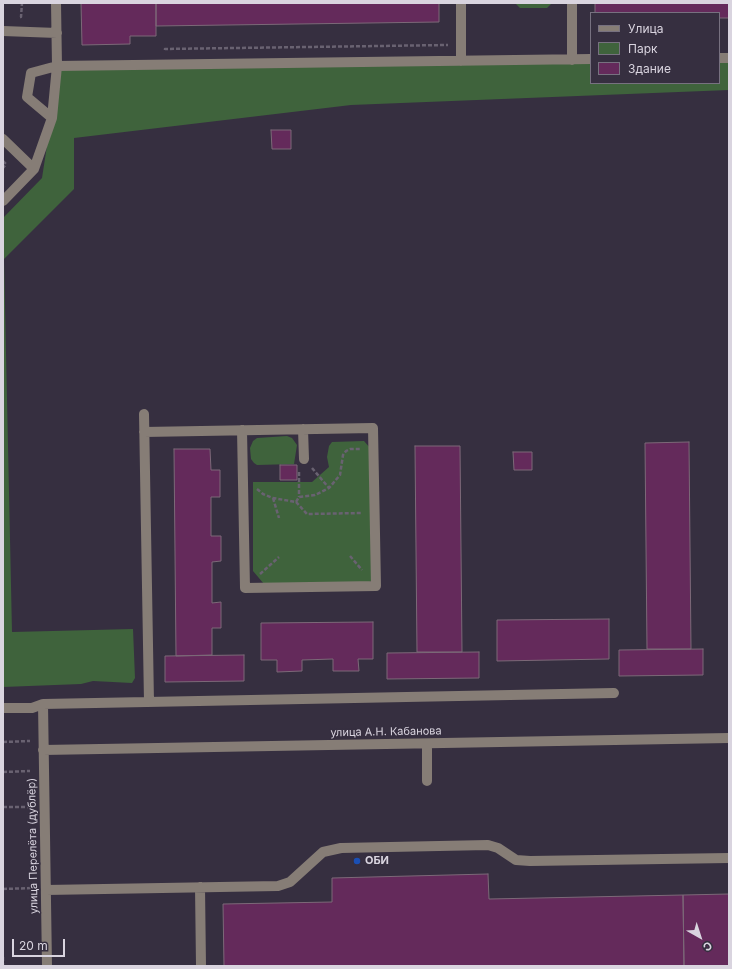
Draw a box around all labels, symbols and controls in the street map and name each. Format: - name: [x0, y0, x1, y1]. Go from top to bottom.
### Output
- legend: [590, 12, 720, 84]
- text: Улица: [628, 21, 663, 36]
- text: Парк: [628, 41, 658, 56]
- text: Здание: [628, 61, 671, 76]
- street label: улица А.Н. Кабанова: [330, 724, 442, 740]
- street label: улица Перелёта (дублёр): [25, 778, 41, 914]
- place label: ОБИ: [365, 854, 389, 868]
- marker: ОБИ: [352, 856, 362, 866]
- north arrow: [680, 917, 720, 957]
- scale bar: [14, 931, 67, 957]
- text: 20 m: [19, 938, 48, 953]
- text: С: [700, 938, 715, 954]

